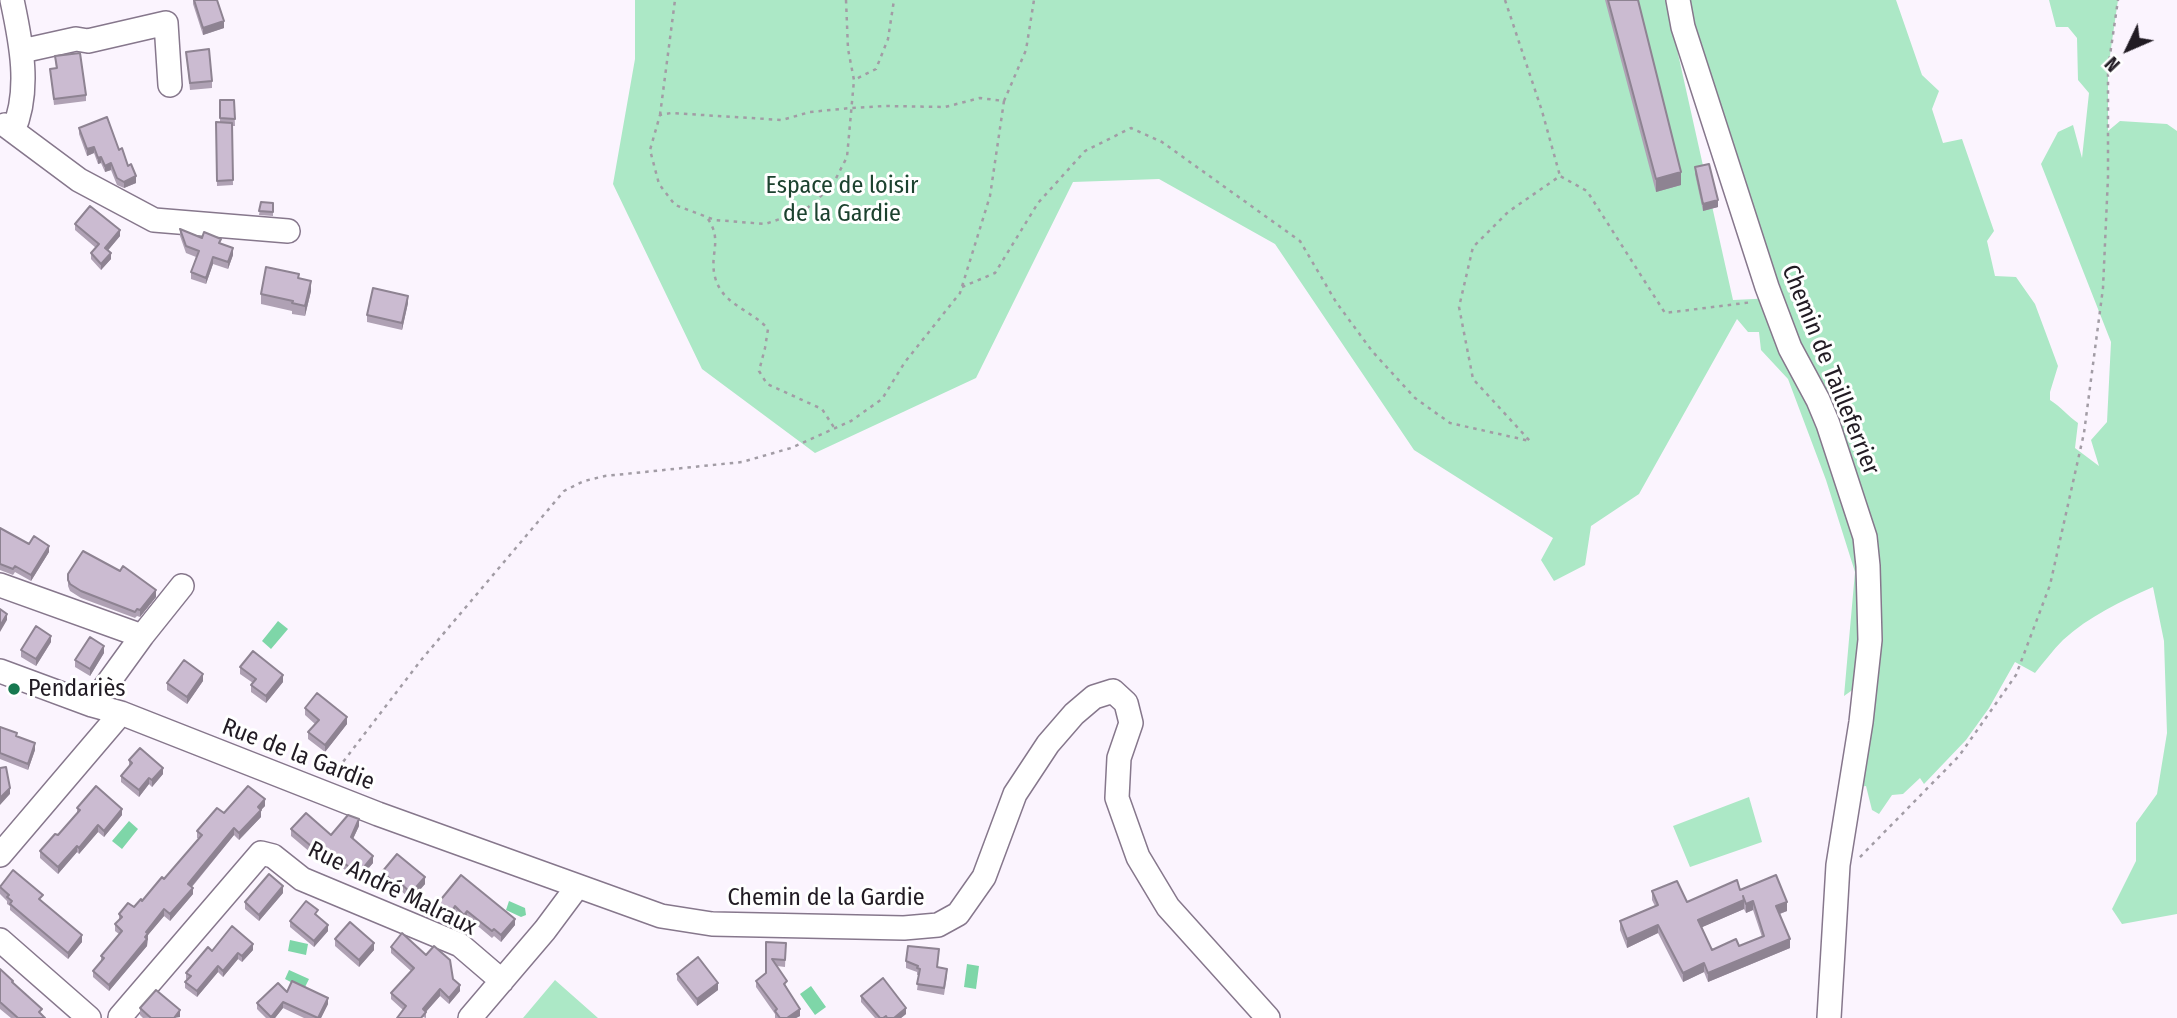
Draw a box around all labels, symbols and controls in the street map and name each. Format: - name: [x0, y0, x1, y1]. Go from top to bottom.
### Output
- north arrow: [2093, 14, 2163, 84]
- text: N: [2100, 52, 2125, 76]
- park label: Espace de loisir de la Gardie: [766, 172, 918, 228]
- street label: Chemin de Tailleferrier: [1775, 261, 1885, 479]
- place label: Pendariès: [28, 675, 125, 703]
- marker: Pendariès: [6, 681, 22, 697]
- street label: Rue de la Gardie: [218, 713, 378, 797]
- street label: Rue André Malraux: [303, 836, 481, 942]
- street label: Chemin de la Gardie: [727, 884, 925, 912]

